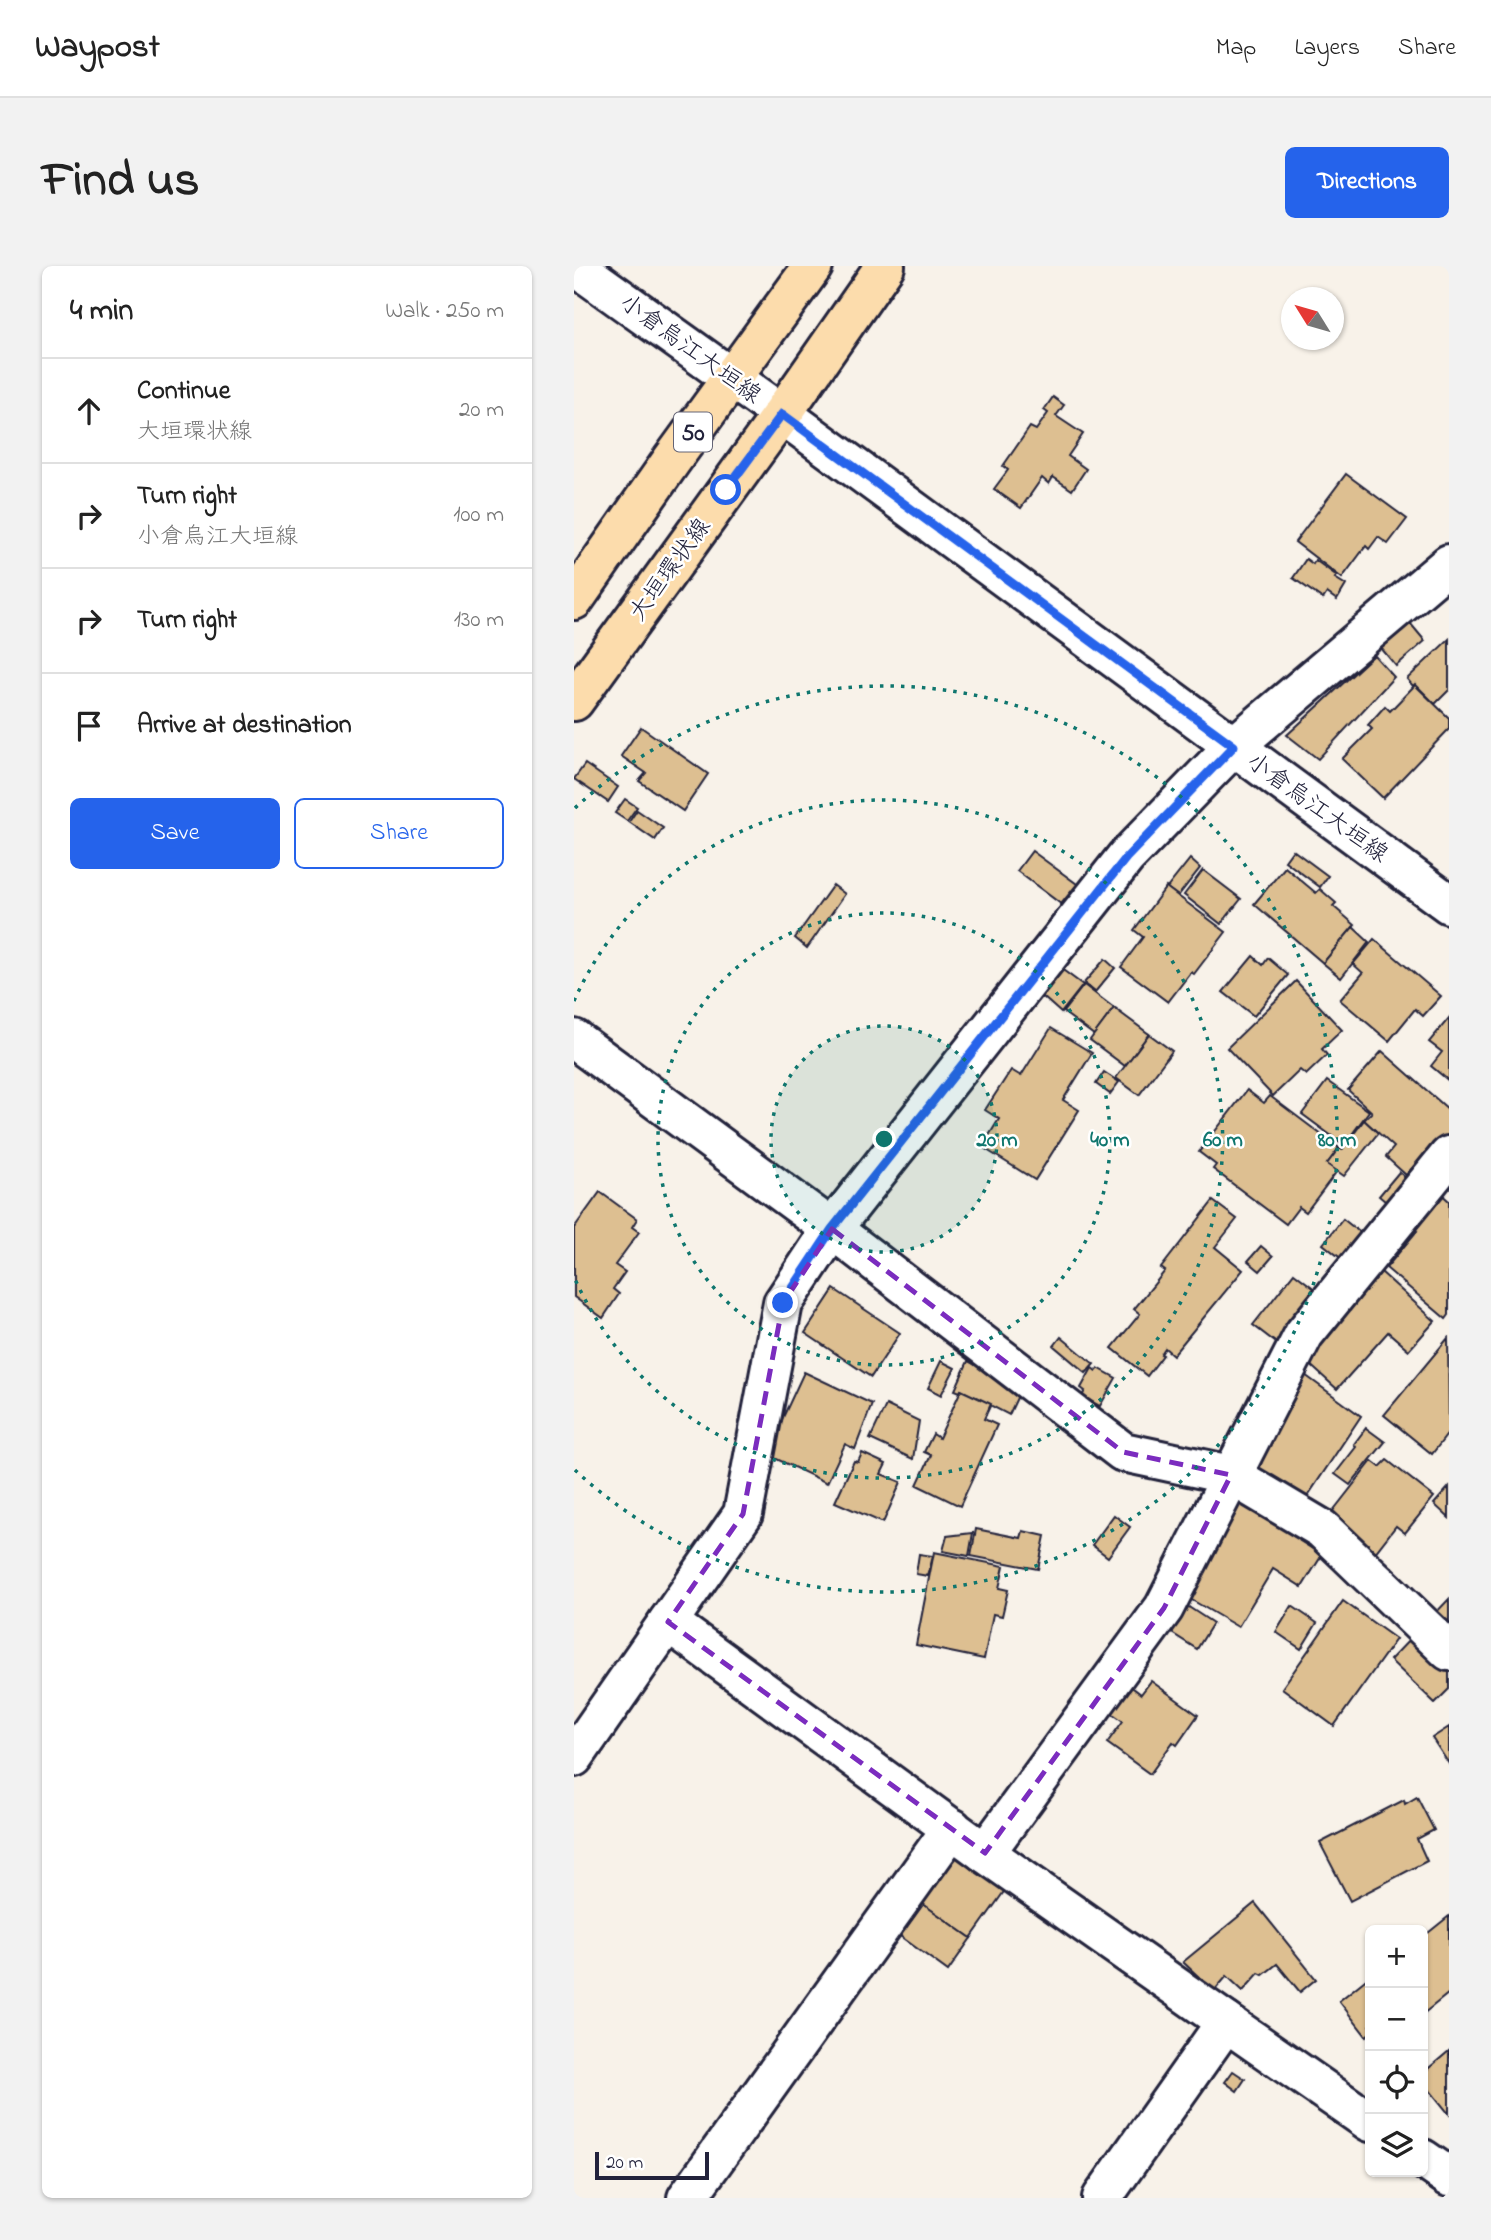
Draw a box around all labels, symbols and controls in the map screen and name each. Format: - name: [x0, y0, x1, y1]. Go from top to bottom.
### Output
- text: Waypost: [35, 24, 160, 72]
- text: Map: [1216, 31, 1256, 66]
- text: Layers: [1294, 31, 1360, 66]
- text: Share: [1398, 31, 1456, 66]
- text: Find us: [42, 146, 199, 218]
- button: Directions: [1285, 147, 1449, 218]
- street label: 小倉烏江大垣線: [611, 286, 768, 414]
- north arrow: [1281, 287, 1344, 350]
- text: 4 min: [70, 290, 133, 334]
- text: Walk · 250 m: [385, 295, 504, 328]
- text: Continue: [137, 373, 230, 411]
- icon: ahead: [70, 392, 108, 430]
- text: 20 m: [459, 394, 504, 427]
- road number: 50: [674, 412, 712, 452]
- text: 大垣環状線: [137, 416, 252, 449]
- route start: [710, 474, 741, 505]
- text: Turn right: [137, 478, 237, 516]
- icon: right: [70, 497, 108, 535]
- text: 100 m: [453, 499, 504, 532]
- street label: 大垣環状線: [622, 512, 720, 629]
- text: 小倉烏江大垣線: [137, 521, 298, 554]
- icon: right: [70, 602, 108, 640]
- text: Turn right: [137, 602, 237, 640]
- text: 130 m: [454, 604, 504, 637]
- icon: arrive: [70, 707, 108, 745]
- text: Arrive at destination: [137, 707, 352, 745]
- street label: 小倉烏江大垣線: [1238, 745, 1395, 873]
- button: Save: [70, 798, 280, 869]
- button: Share: [294, 798, 504, 869]
- text: 20 m: [975, 1126, 1018, 1156]
- text: 40 m: [1090, 1126, 1130, 1156]
- text: 60 m: [1203, 1126, 1243, 1156]
- text: 80 m: [1317, 1126, 1356, 1156]
- centre of rings: [872, 1127, 896, 1151]
- route end: [767, 1287, 798, 1318]
- map controls: [1365, 1925, 1428, 2177]
- button: +: [1365, 1925, 1428, 1988]
- button: −: [1365, 1988, 1428, 2051]
- button: locate: [1365, 2051, 1428, 2114]
- button: layers: [1365, 2114, 1428, 2177]
- scale bar: [595, 2149, 709, 2181]
- text: 20 m: [606, 2150, 643, 2177]

